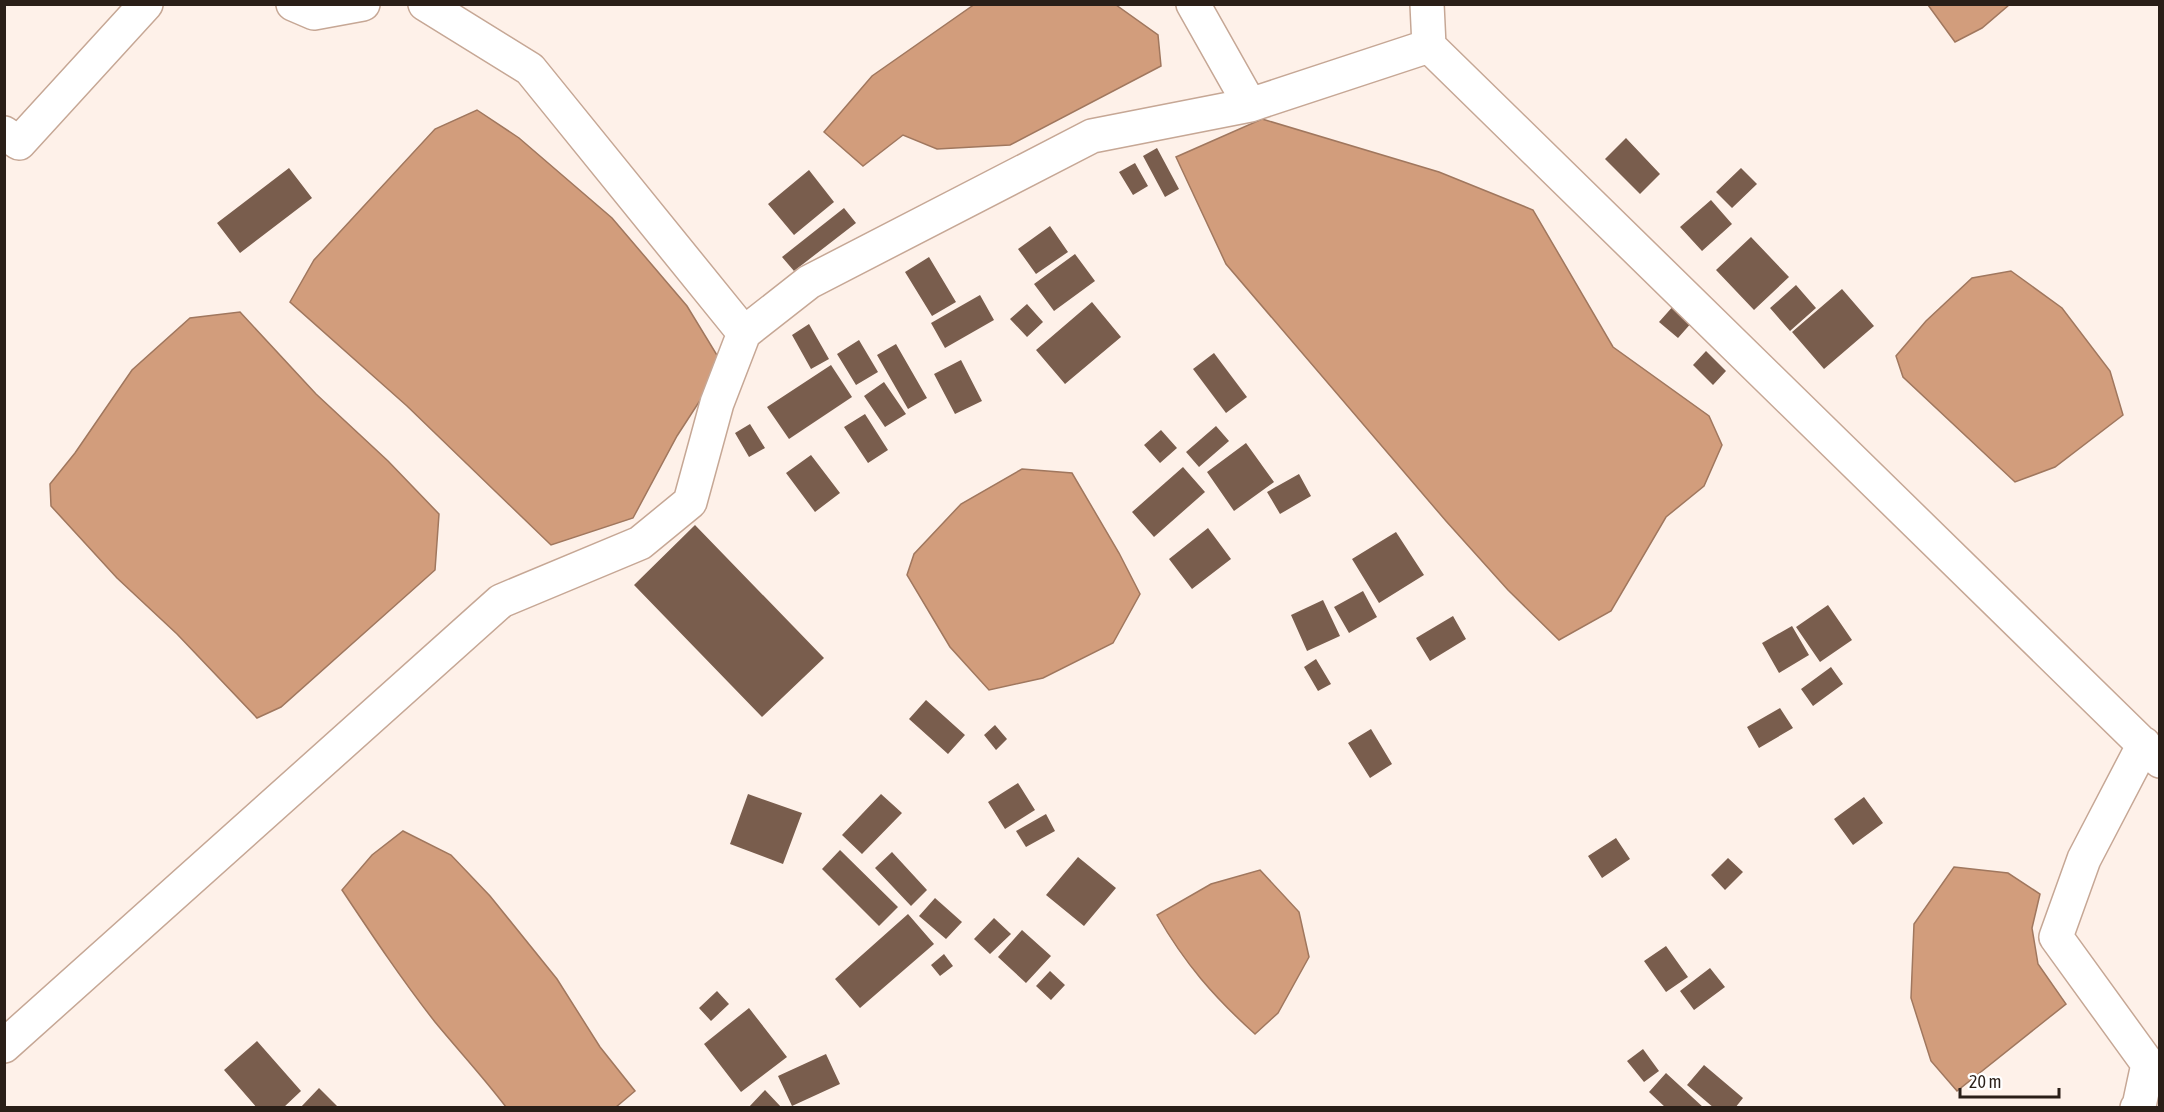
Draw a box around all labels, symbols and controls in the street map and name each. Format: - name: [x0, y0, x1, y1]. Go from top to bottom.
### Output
- scale bar: [1960, 1061, 2059, 1099]
- text: 20 m: [1969, 1071, 2001, 1092]

